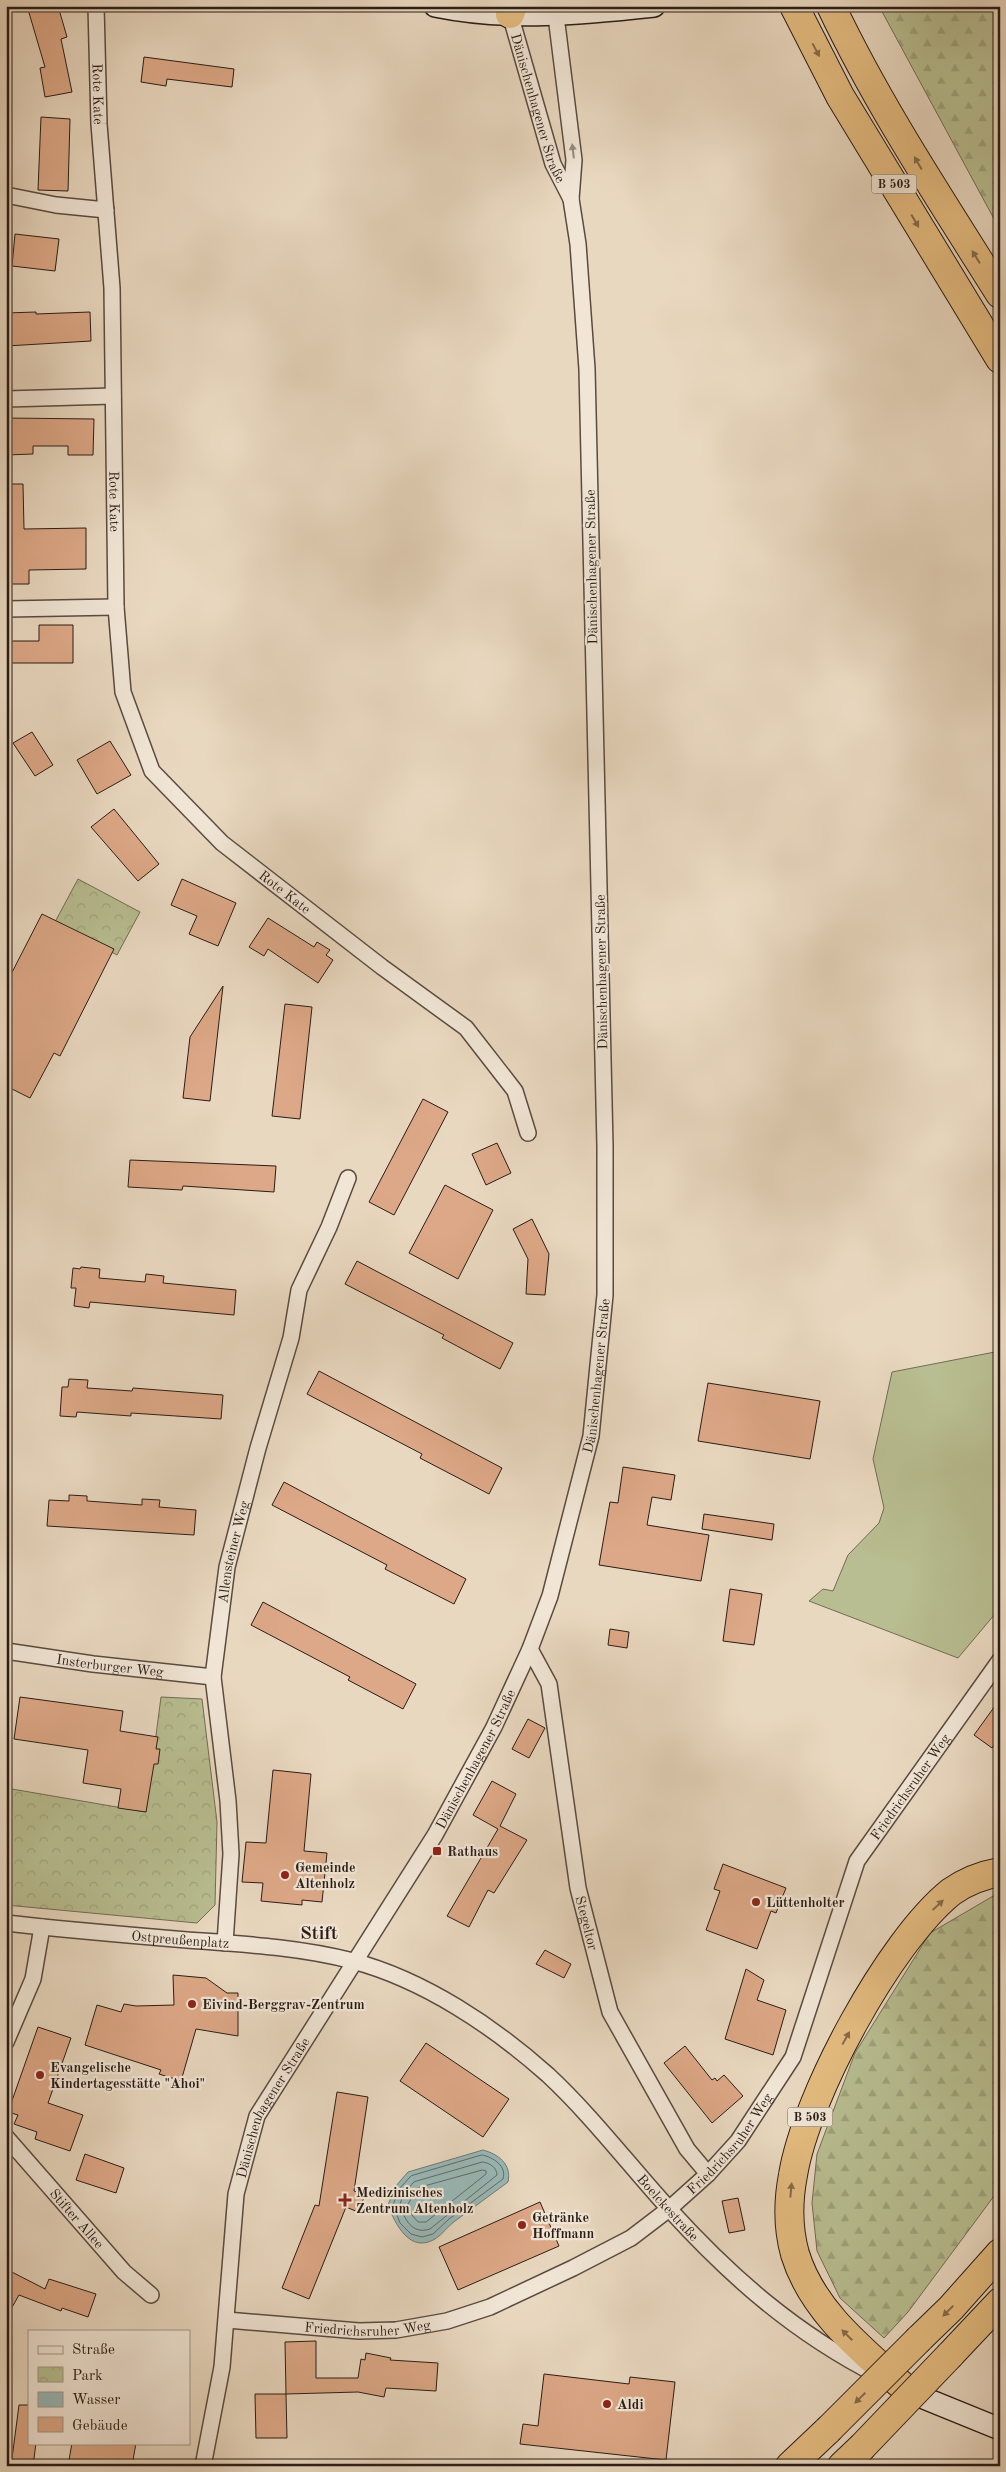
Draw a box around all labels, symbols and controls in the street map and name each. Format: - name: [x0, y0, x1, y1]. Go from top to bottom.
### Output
- street label: Dänischenhagener Straße: [508, 32, 567, 185]
- one-way arrow: [812, 43, 820, 57]
- street label: Rote Kate: [89, 63, 105, 125]
- one-way arrow: [569, 143, 577, 159]
- one-way arrow: [914, 155, 922, 170]
- road number: B 503: [872, 174, 916, 193]
- one-way arrow: [911, 214, 920, 227]
- one-way arrow: [972, 250, 981, 263]
- street label: Rote Kate: [106, 471, 121, 532]
- street label: Dänischenhagener Straße: [584, 489, 600, 645]
- street label: Rote Kate: [256, 868, 313, 917]
- street label: Dänischenhagener Straße: [594, 894, 610, 1050]
- street label: Dänischenhagener Straße: [581, 1298, 613, 1455]
- street label: Allensteiner Weg: [216, 1499, 252, 1604]
- street label: Insterburger Weg: [55, 1653, 165, 1680]
- street label: Dänischenhagener Straße: [434, 1687, 518, 1831]
- street label: Friedrichsruher Weg: [868, 1731, 953, 1843]
- marker: Rathaus: [431, 1845, 443, 1857]
- place label: Rathaus: [447, 1845, 498, 1859]
- place label: Gemeinde Altenholz: [295, 1861, 356, 1891]
- marker: Gemeinde Altenholz: [279, 1869, 291, 1881]
- street label: Stegeltor: [572, 1895, 600, 1952]
- marker: Lüttenholter: [750, 1896, 762, 1908]
- place label: Lüttenholter: [766, 1896, 845, 1910]
- one-way arrow: [931, 1899, 944, 1910]
- district label: Stift: [300, 1925, 338, 1944]
- street label: Ostpreußenplatz: [131, 1929, 230, 1951]
- marker: Eivind-Berggrav-Zentrum: [186, 1998, 198, 2010]
- place label: Eivind-Berggrav-Zentrum: [202, 1998, 365, 2012]
- one-way arrow: [842, 2031, 851, 2045]
- street label: Dänischenhagener Straße: [235, 2035, 313, 2180]
- place label: Evangelische Kindertagesstätte "Ahoi": [50, 2061, 205, 2091]
- marker: Evangelische Kindertagesstätte "Ahoi": [34, 2069, 46, 2081]
- street label: Friedrichsruher Weg: [685, 2090, 776, 2197]
- road number: B 503: [788, 2108, 832, 2126]
- street label: Boelckestraße: [634, 2172, 701, 2244]
- one-way arrow: [788, 2182, 796, 2198]
- street label: Stifter Allee: [47, 2186, 106, 2252]
- place label: Medizinisches Zentrum Altenholz: [356, 2186, 474, 2216]
- marker: Medizinisches Zentrum Altenholz: [338, 2193, 352, 2207]
- place label: Getränke Hoffmann: [532, 2211, 594, 2241]
- marker: Getränke Hoffmann: [516, 2219, 528, 2231]
- one-way arrow: [942, 2305, 954, 2317]
- street label: Friedrichsruher Weg: [304, 2318, 432, 2339]
- one-way arrow: [842, 2329, 854, 2341]
- legend: [28, 2330, 190, 2444]
- text: Straße: [72, 2343, 115, 2358]
- text: Park: [72, 2369, 103, 2384]
- one-way arrow: [854, 2392, 866, 2404]
- text: Wasser: [72, 2393, 120, 2408]
- marker: Aldi: [601, 2398, 613, 2410]
- place label: Aldi: [617, 2398, 644, 2412]
- text: Gebäude: [72, 2419, 128, 2434]

